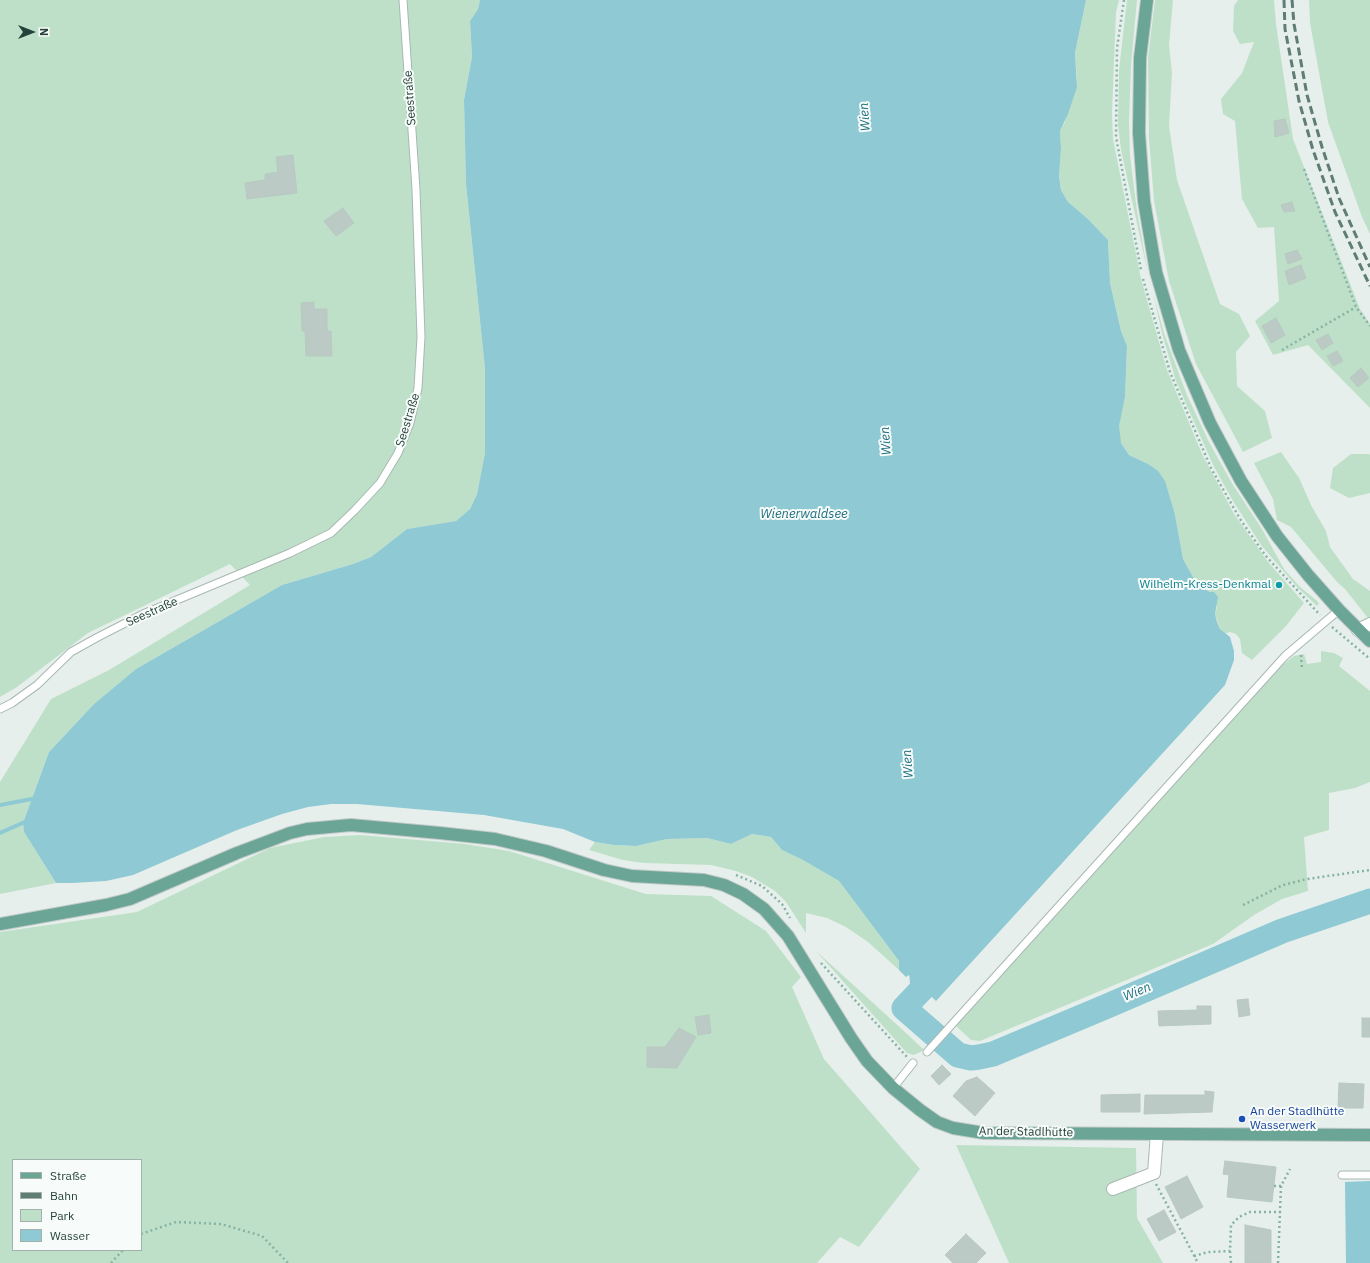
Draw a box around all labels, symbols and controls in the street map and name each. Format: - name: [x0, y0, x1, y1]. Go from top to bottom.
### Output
- north arrow: [12, 12, 52, 52]
- text: N: [37, 28, 51, 36]
- street label: Seestraße: [401, 70, 419, 126]
- water label: Wien: [856, 102, 874, 132]
- street label: Seestraße: [393, 392, 423, 448]
- water label: Wien: [877, 426, 895, 456]
- water label: Wienerwaldsee: [760, 506, 848, 522]
- place label: Wilhelm-Kress-Denkmal: [1139, 578, 1271, 592]
- marker: Wilhelm-Kress-Denkmal: [1274, 580, 1284, 590]
- street label: Seestraße: [124, 594, 180, 630]
- water label: Wien: [899, 749, 917, 779]
- water label: Wien: [1121, 979, 1153, 1005]
- place label: An der Stadlhütte Wasserwerk: [1250, 1105, 1344, 1133]
- marker: An der Stadlhütte Wasserwerk: [1237, 1114, 1247, 1124]
- street label: An der Stadlhütte: [979, 1124, 1073, 1140]
- legend: [12, 1159, 142, 1251]
- text: Straße: [50, 1168, 86, 1183]
- text: Bahn: [50, 1188, 78, 1203]
- text: Park: [50, 1208, 74, 1223]
- text: Wasser: [50, 1228, 90, 1243]

